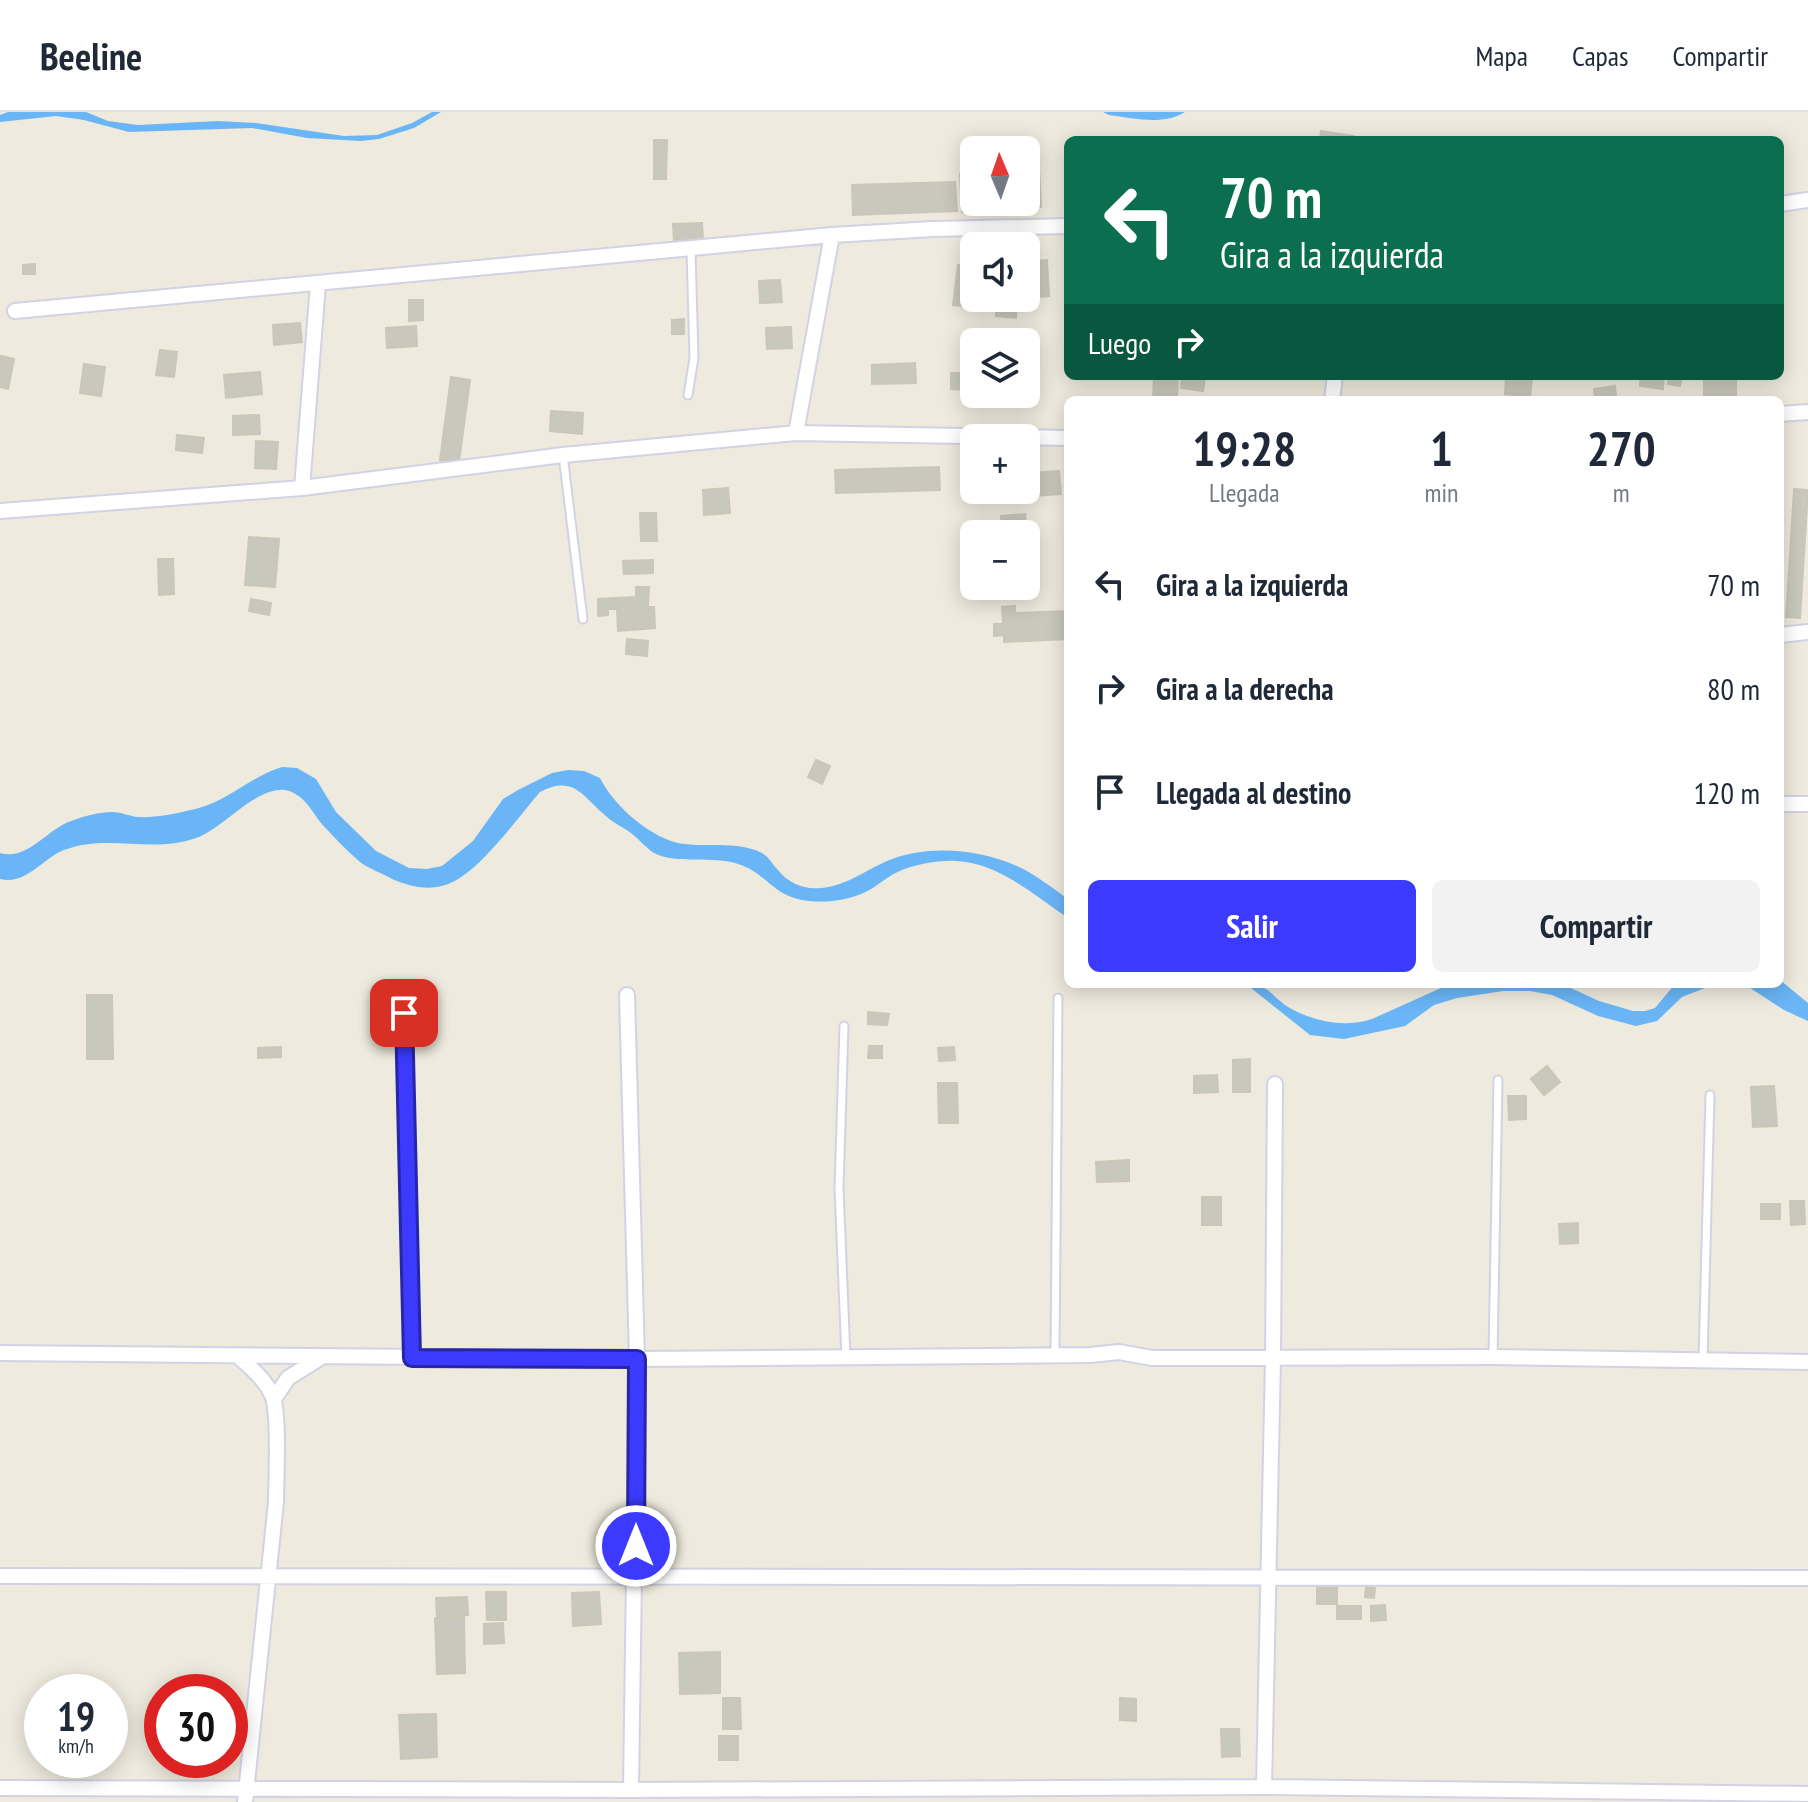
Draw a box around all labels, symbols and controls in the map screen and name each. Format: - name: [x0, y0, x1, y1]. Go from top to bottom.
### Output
- text: Beeline: [40, 31, 142, 80]
- text: Mapa: [1476, 37, 1528, 74]
- text: Capas: [1572, 37, 1628, 74]
- text: Compartir: [1672, 37, 1768, 74]
- north arrow: [960, 136, 1040, 216]
- map controls: [960, 136, 1040, 600]
- text: 70 m: [1220, 161, 1322, 233]
- icon: left: [1088, 168, 1192, 272]
- text: Gira a la izquierda: [1220, 231, 1444, 278]
- button: sound: [960, 232, 1040, 312]
- icon: right: [1167, 320, 1211, 364]
- text: Luego: [1088, 323, 1151, 362]
- button: layers: [960, 328, 1040, 408]
- text: 19:28: [1192, 417, 1296, 479]
- text: 1: [1430, 417, 1453, 479]
- text: 270: [1587, 417, 1656, 479]
- button: +: [960, 424, 1040, 504]
- text: Llegada: [1209, 476, 1280, 509]
- text: min: [1424, 476, 1458, 509]
- text: m: [1613, 476, 1630, 509]
- button: −: [960, 520, 1040, 600]
- icon: left: [1088, 562, 1132, 606]
- text: Gira a la izquierda: [1156, 565, 1348, 604]
- text: 70 m: [1707, 565, 1760, 604]
- icon: right: [1088, 666, 1132, 710]
- text: Gira a la derecha: [1156, 669, 1334, 708]
- text: 80 m: [1707, 669, 1760, 708]
- icon: arrive: [1088, 770, 1132, 814]
- text: Llegada al destino: [1156, 773, 1351, 812]
- text: 120 m: [1694, 773, 1760, 812]
- button: Salir: [1088, 880, 1416, 972]
- button: Compartir: [1432, 880, 1760, 972]
- pin: [370, 979, 438, 1047]
- icon: arrive: [382, 991, 426, 1035]
- position arrow: [594, 1504, 678, 1588]
- speed limit sign: 30: [144, 1674, 248, 1778]
- text: 19: [57, 1690, 95, 1742]
- text: km/h: [58, 1733, 94, 1759]

